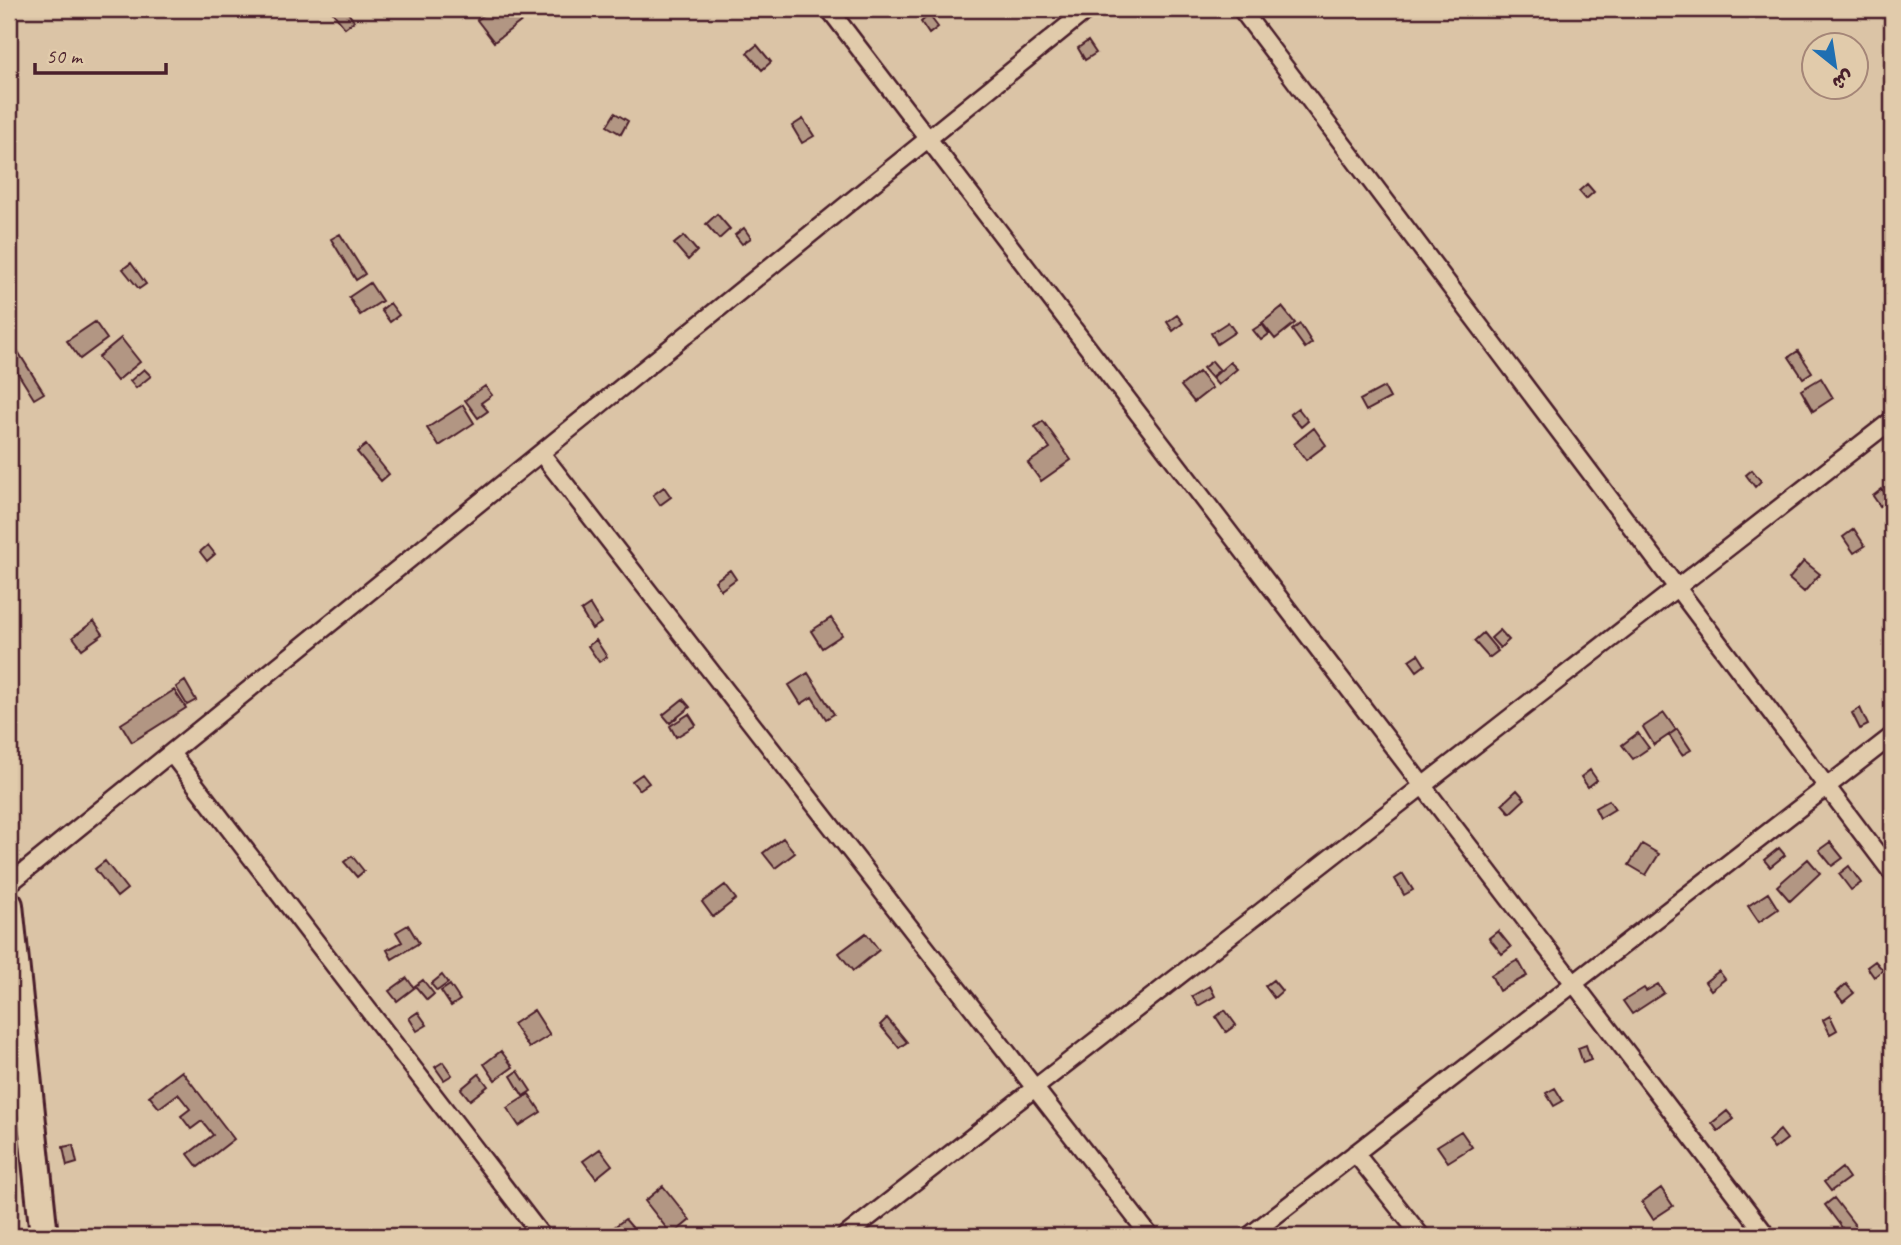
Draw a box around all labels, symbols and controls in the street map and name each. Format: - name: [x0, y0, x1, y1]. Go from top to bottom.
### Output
- scale bar: [35, 32, 166, 76]
- north arrow: [1800, 32, 1870, 102]
- text: 50 m: [46, 43, 84, 69]
- text: ش: [1828, 64, 1858, 96]

